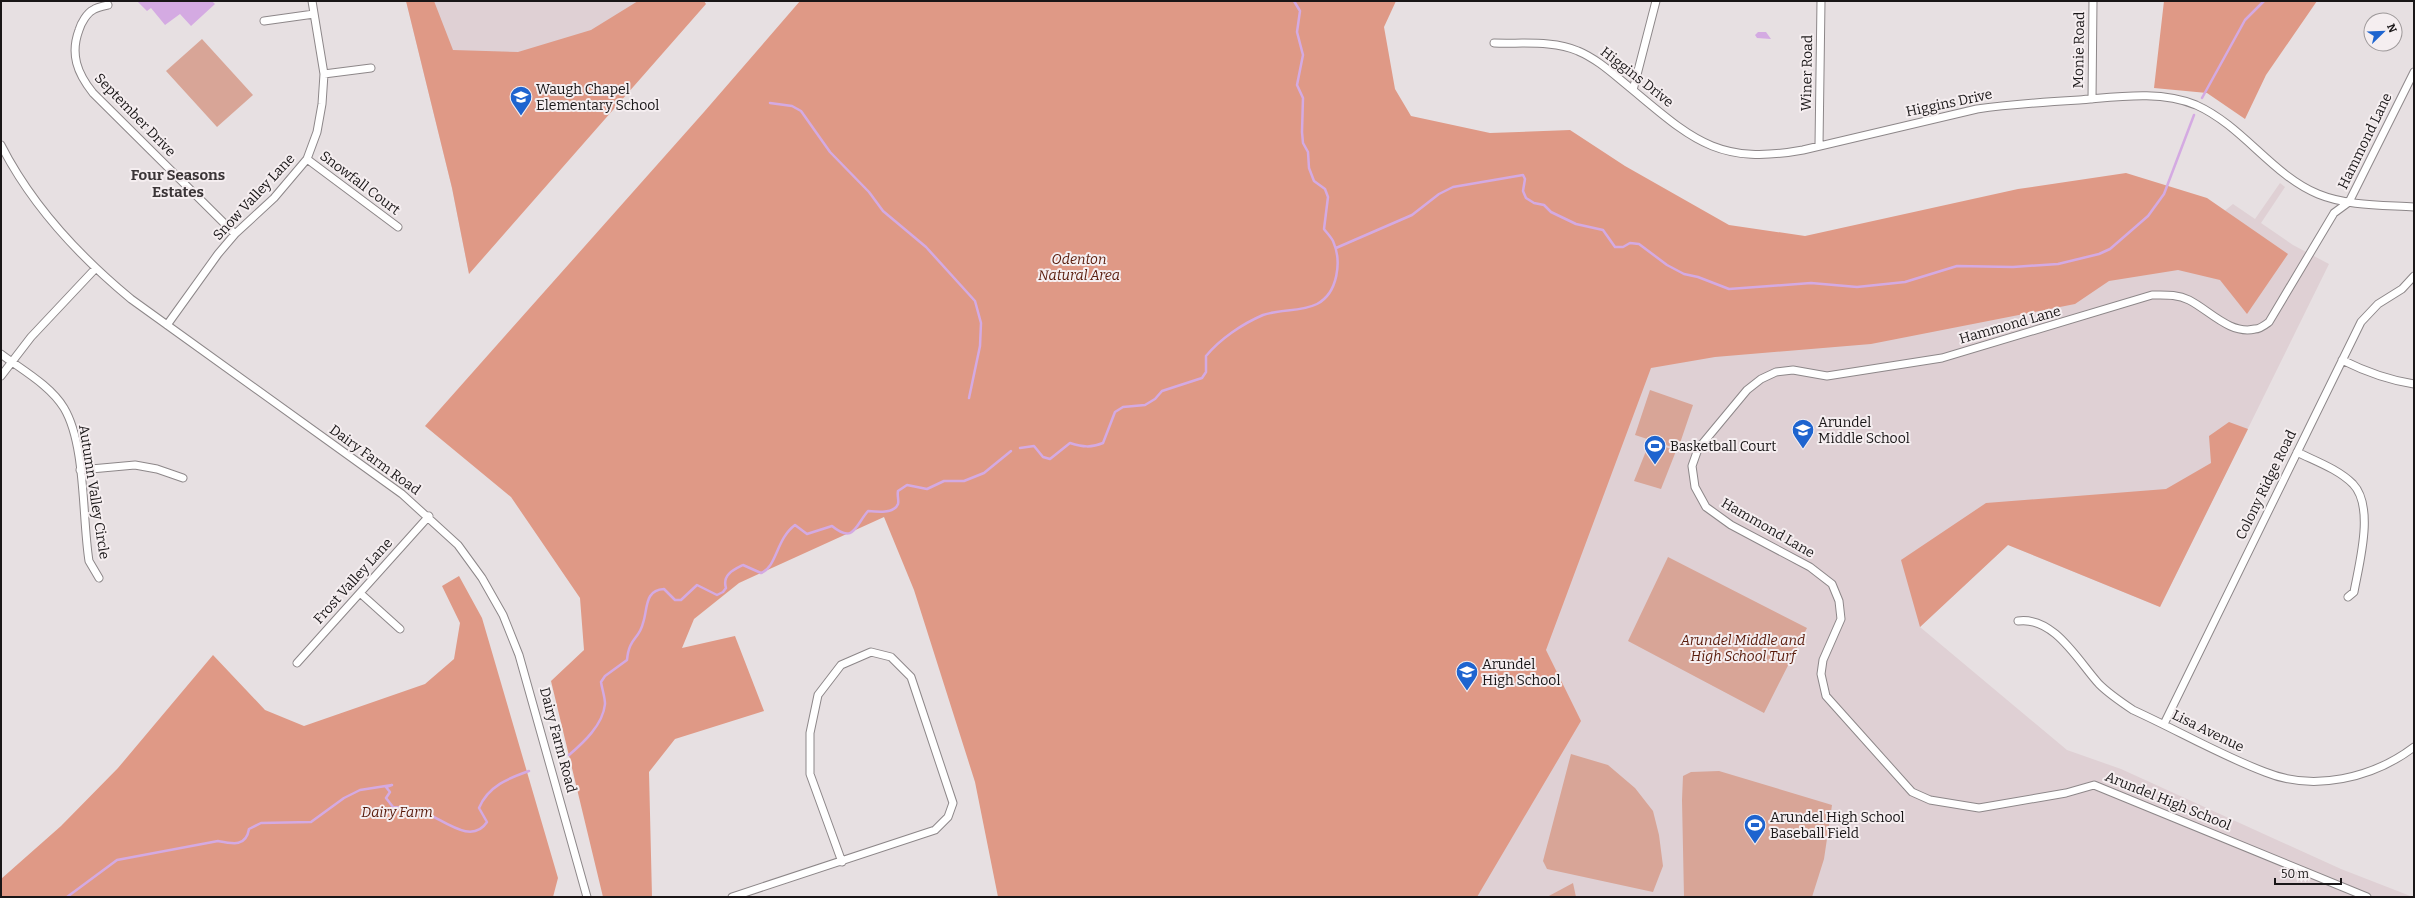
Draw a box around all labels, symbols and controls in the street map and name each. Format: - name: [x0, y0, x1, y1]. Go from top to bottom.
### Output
- street label: Monie Road: [2070, 12, 2088, 88]
- north arrow: [2363, 12, 2403, 52]
- text: N: [2384, 22, 2400, 35]
- street label: Winer Road: [1798, 35, 1816, 111]
- street label: Higgins Drive: [1597, 43, 1677, 111]
- street label: September Drive: [91, 70, 179, 160]
- place label: Waugh Chapel Elementary School: [536, 81, 659, 114]
- school or university icon: Waugh Chapel Elementary School: [508, 84, 534, 117]
- street label: Higgins Drive: [1904, 86, 1994, 120]
- street label: Hammond Lane: [2334, 90, 2396, 192]
- street label: Snowfall Court: [317, 147, 403, 219]
- street label: Snow Valley Lane: [210, 150, 298, 244]
- district label: Four Seasons Estates: [131, 166, 225, 201]
- park label: Odenton Natural Area: [1038, 251, 1120, 284]
- street label: Hammond Lane: [1957, 302, 2063, 348]
- place label: Arundel Middle School: [1818, 414, 1910, 447]
- school or university icon: Arundel Middle School: [1790, 417, 1816, 450]
- street label: Dairy Farm Road: [326, 421, 424, 499]
- street label: Autumn Valley Circle: [75, 423, 113, 561]
- street label: Colony Ridge Road: [2232, 427, 2300, 543]
- sports icon: Basketball Court: [1642, 433, 1668, 466]
- place label: Basketball Court: [1670, 438, 1776, 455]
- street label: Hammond Lane: [1718, 494, 1818, 562]
- street label: Frost Valley Lane: [310, 535, 396, 627]
- park label: Arundel Middle and High School Turf: [1680, 632, 1805, 665]
- place label: Arundel High School: [1482, 656, 1560, 689]
- school or university icon: Arundel High School: [1454, 659, 1480, 692]
- street label: Dairy Farm Road: [536, 685, 580, 795]
- street label: Lisa Avenue: [2169, 706, 2247, 756]
- street label: Arundel High School: [2102, 768, 2234, 834]
- park label: Dairy Farm: [361, 804, 433, 821]
- place label: Arundel High School Baseball Field: [1770, 809, 1905, 842]
- sports icon: Arundel High School Baseball Field: [1742, 812, 1768, 845]
- scale bar: [2275, 860, 2341, 886]
- text: 50 m: [2281, 867, 2310, 881]

